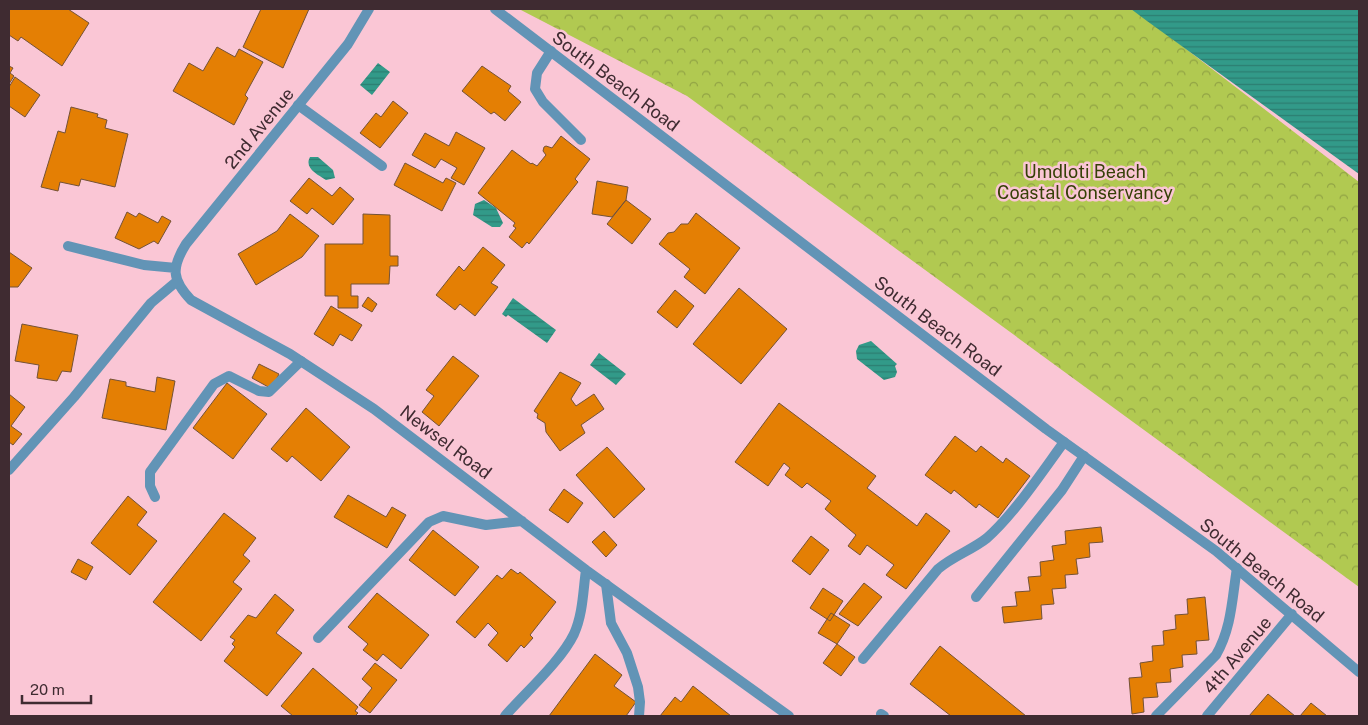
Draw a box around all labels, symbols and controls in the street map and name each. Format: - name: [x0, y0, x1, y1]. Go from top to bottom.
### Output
- street label: South Beach Road: [548, 26, 684, 136]
- street label: 2nd Avenue: [220, 83, 298, 173]
- park label: Umdloti Beach Coastal Conservancy: [997, 161, 1173, 203]
- street label: South Beach Road: [870, 271, 1006, 381]
- street label: Newsel Road: [396, 401, 496, 483]
- street label: South Beach Road: [1196, 514, 1328, 626]
- street label: 4th Avenue: [1198, 612, 1276, 698]
- scale bar: [22, 672, 91, 704]
- text: 20 m: [30, 681, 65, 698]

